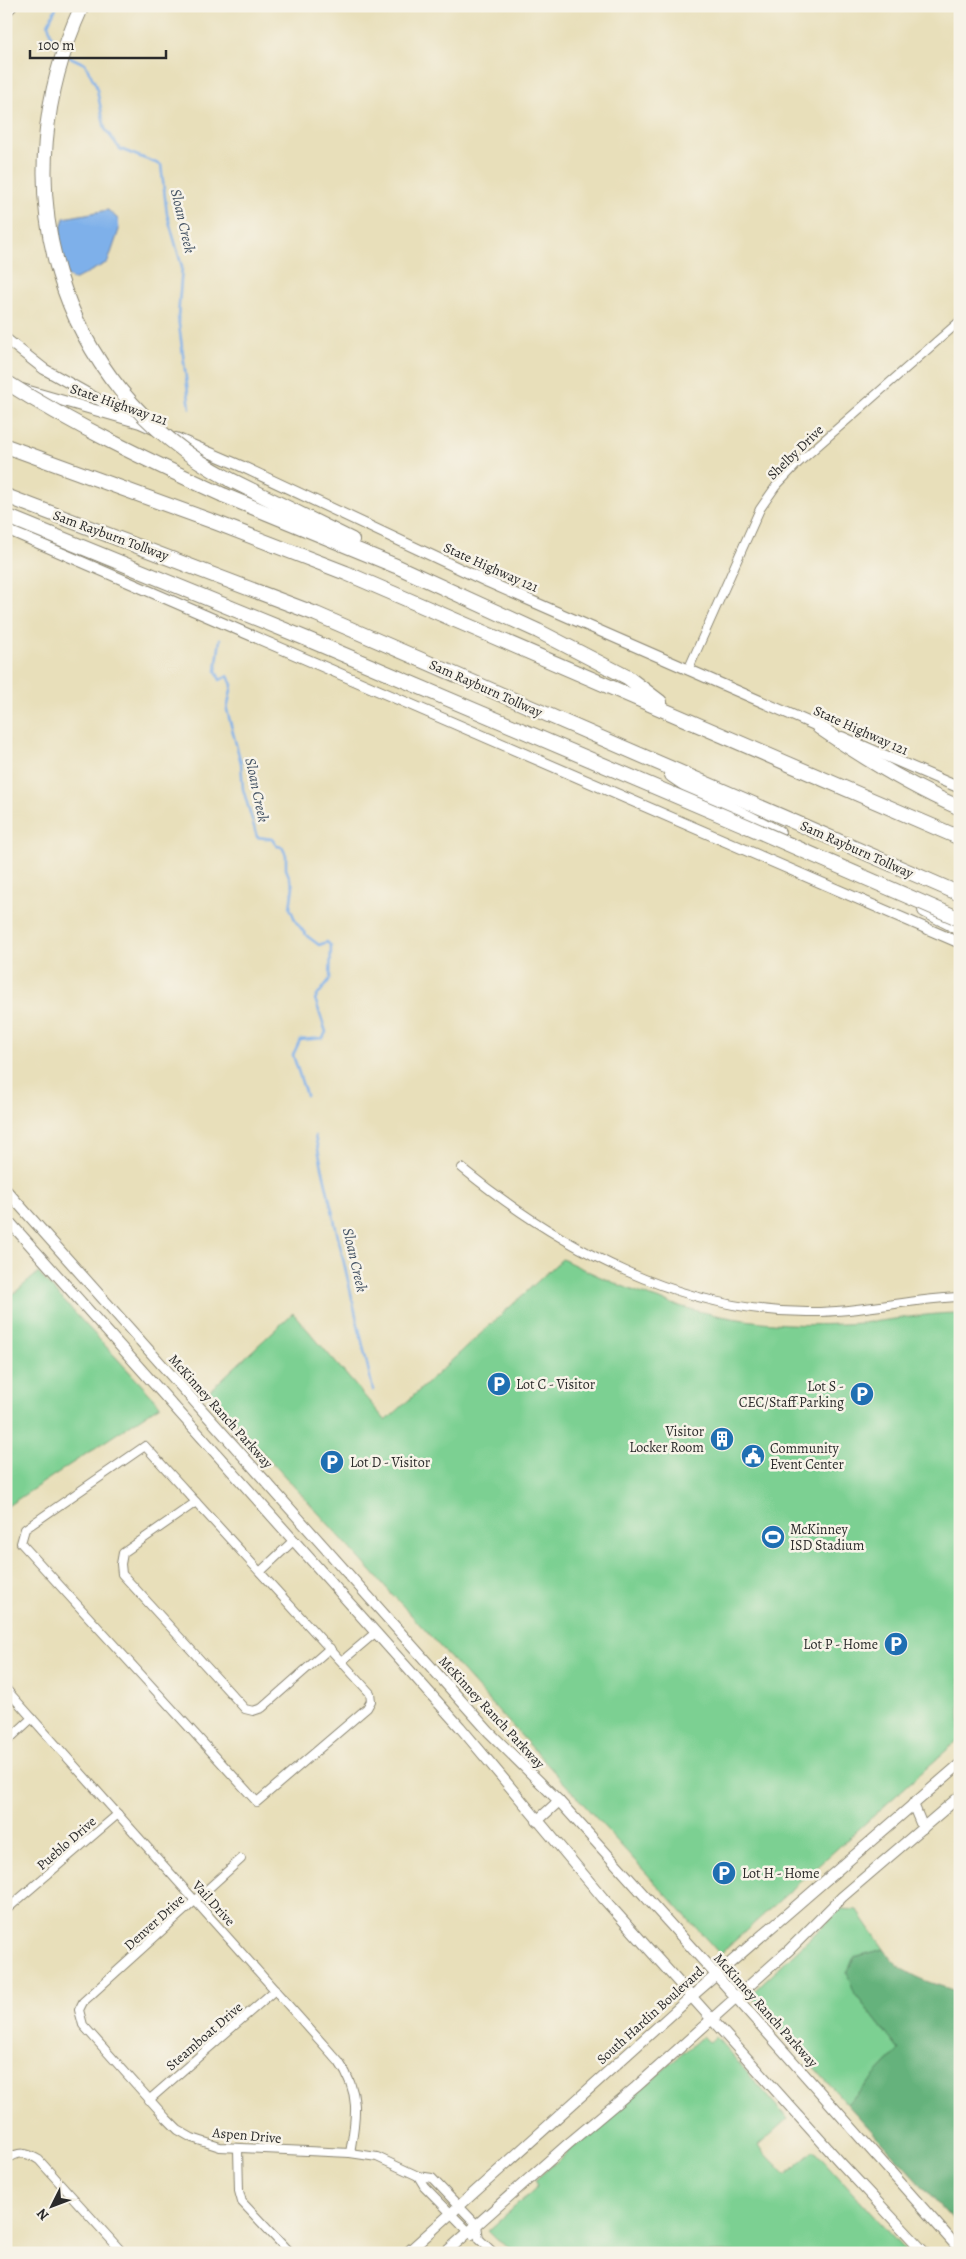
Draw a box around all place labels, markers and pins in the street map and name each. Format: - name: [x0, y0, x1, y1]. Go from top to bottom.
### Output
- parking icon: Lot C - Visitor: [486, 1371, 512, 1397]
- place label: Lot C - Visitor: [516, 1375, 596, 1394]
- place label: Lot S - CEC/Staff Parking: [739, 1377, 844, 1412]
- parking icon: Lot S - CEC/Staff Parking: [849, 1381, 875, 1407]
- place label: Visitor Locker Room: [629, 1422, 705, 1457]
- building icon: Visitor Locker Room: [709, 1426, 735, 1452]
- place label: Community Event Center: [770, 1439, 845, 1474]
- public building icon: Community Event Center: [740, 1443, 766, 1469]
- parking icon: Lot D - Visitor: [319, 1449, 345, 1475]
- place label: Lot D - Visitor: [350, 1453, 431, 1472]
- place label: McKinney ISD Stadium: [790, 1520, 865, 1555]
- sports icon: McKinney ISD Stadium: [760, 1524, 786, 1550]
- parking icon: Lot P - Home: [883, 1631, 909, 1657]
- place label: Lot P - Home: [803, 1635, 878, 1654]
- parking icon: Lot H - Home: [711, 1860, 737, 1886]
- place label: Lot H - Home: [742, 1864, 820, 1883]

